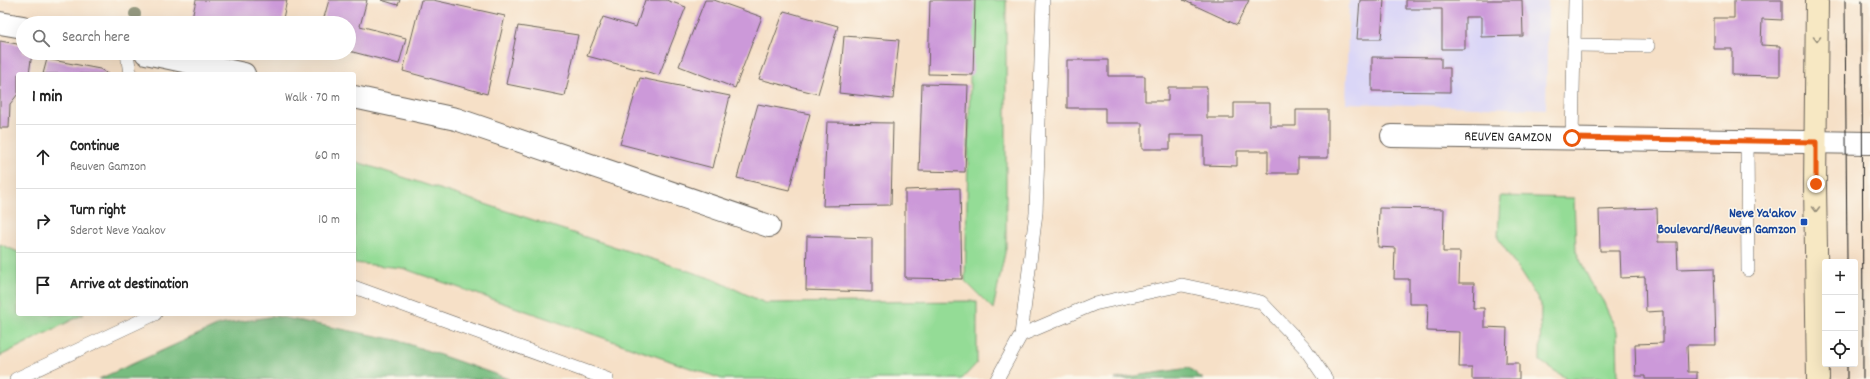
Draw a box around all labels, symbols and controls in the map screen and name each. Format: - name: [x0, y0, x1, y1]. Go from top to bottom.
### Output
- search box: [16, 16, 356, 60]
- icon: search: [30, 27, 52, 49]
- text: Search here: [62, 27, 130, 49]
- one-way arrow: [1813, 36, 1821, 42]
- text: 1 min: [32, 86, 62, 110]
- text: Walk · 70 m: [285, 89, 340, 108]
- street label: REUVEN GAMZON: [1464, 127, 1552, 148]
- route start: [1563, 129, 1581, 147]
- text: Continue: [70, 136, 119, 158]
- icon: ahead: [32, 146, 54, 168]
- text: 60 m: [315, 147, 340, 166]
- text: Reuven Gamzon: [70, 158, 146, 177]
- route end: [1807, 175, 1825, 193]
- text: Turn right: [70, 200, 126, 222]
- place label: Neve Ya'akov Boulevard/Reuven Gamzon: [1657, 204, 1797, 240]
- one-way arrow: [1812, 206, 1820, 212]
- icon: right: [32, 210, 54, 232]
- text: 10 m: [318, 211, 340, 230]
- marker: Neve Ya'akov Boulevard/Reuven Gamzon: [1799, 217, 1809, 227]
- text: Sderot Neve Yaakov: [70, 222, 166, 241]
- map controls: [1822, 259, 1858, 367]
- button: +: [1822, 259, 1858, 295]
- icon: arrive: [32, 274, 54, 296]
- text: Arrive at destination: [70, 274, 188, 296]
- button: −: [1822, 295, 1858, 331]
- button: locate: [1822, 331, 1858, 367]

